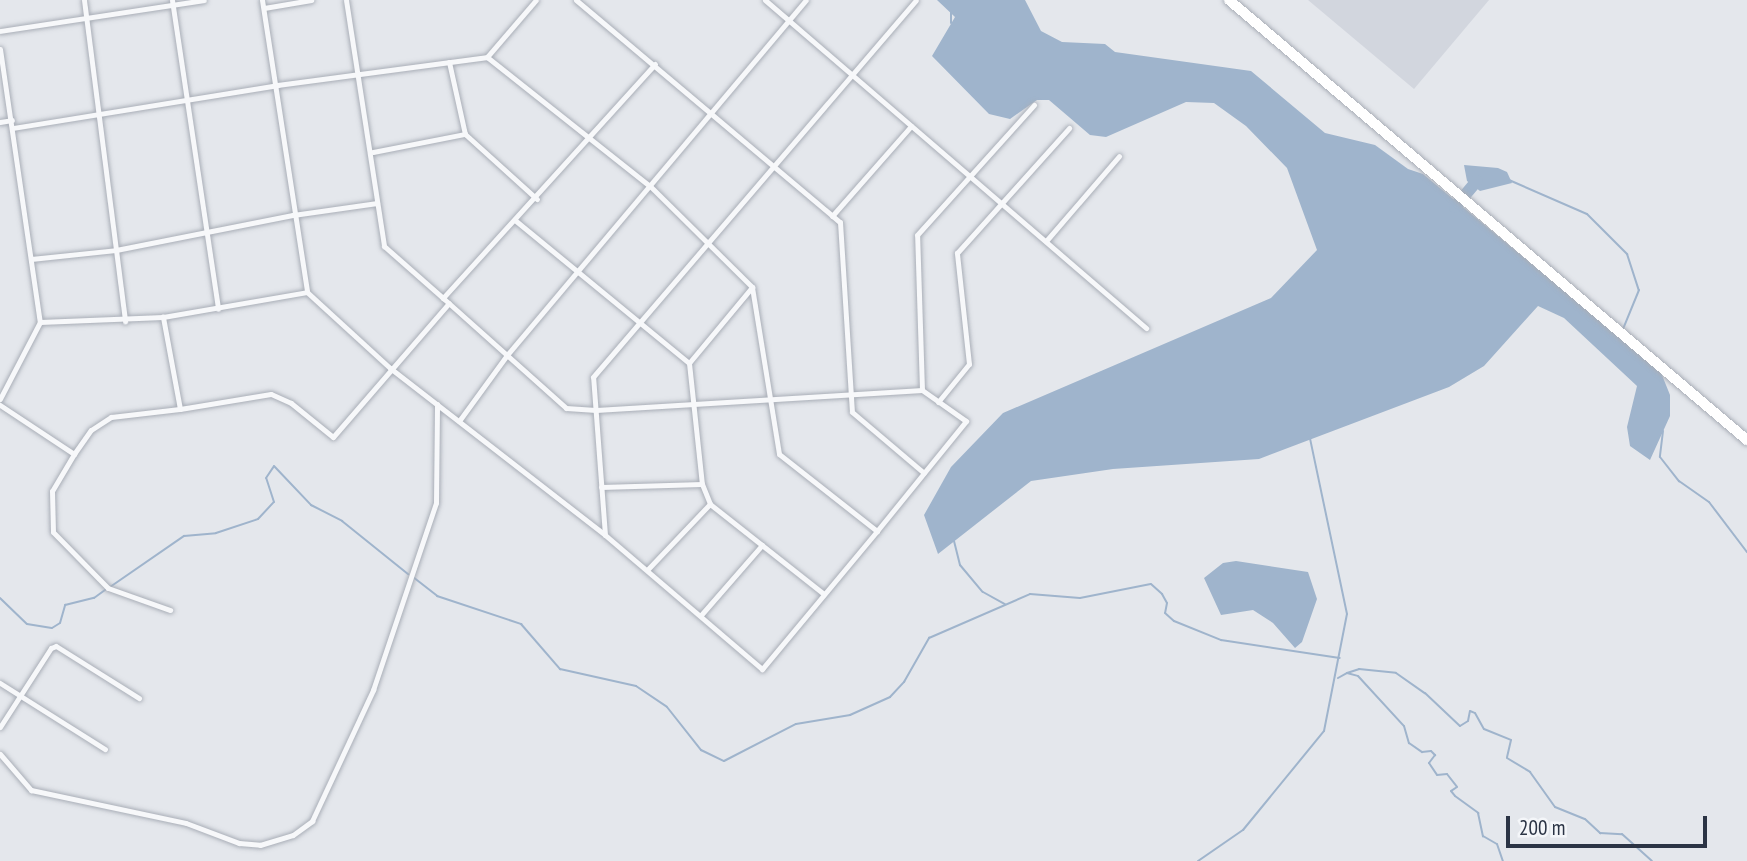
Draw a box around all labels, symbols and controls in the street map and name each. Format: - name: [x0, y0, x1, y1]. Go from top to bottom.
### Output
- scale bar: [1509, 802, 1710, 846]
- text: 200 m: [1519, 814, 1565, 841]

